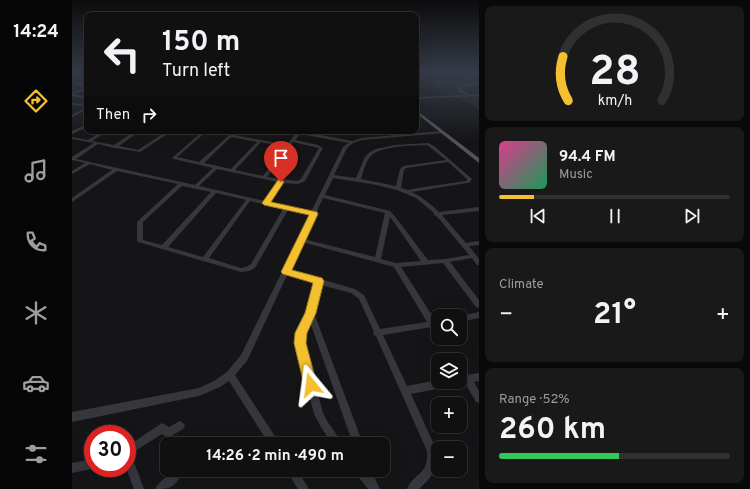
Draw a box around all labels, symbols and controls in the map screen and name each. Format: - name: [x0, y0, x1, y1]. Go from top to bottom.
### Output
- text: 14:24: [13, 21, 59, 44]
- text: 150 m: [162, 25, 240, 61]
- icon: left: [96, 28, 148, 80]
- text: 28: [589, 47, 640, 100]
- text: Turn left: [162, 60, 230, 83]
- icon: directions: [22, 87, 50, 115]
- text: km/h: [597, 92, 632, 110]
- icon: right: [138, 104, 160, 126]
- text: Then: [96, 106, 130, 125]
- pin: [264, 141, 298, 182]
- icon: arrive: [270, 147, 292, 169]
- text: 94.4 FM: [559, 148, 616, 167]
- icon: music: [22, 157, 50, 185]
- text: Music: [559, 167, 593, 183]
- icon: previous: [527, 205, 549, 227]
- icon: pause: [604, 205, 626, 227]
- icon: next: [681, 205, 703, 227]
- icon: phone: [22, 228, 50, 256]
- text: Climate: [499, 277, 544, 293]
- text: 21°: [593, 297, 636, 334]
- icon: climate: [22, 299, 50, 327]
- text: −: [499, 302, 513, 329]
- text: +: [716, 302, 730, 329]
- map controls: [431, 309, 467, 477]
- button: search: [431, 309, 467, 345]
- button: layers: [431, 353, 467, 389]
- position arrow: [290, 364, 332, 406]
- icon: car: [22, 369, 50, 397]
- text: Range · 52%: [499, 392, 570, 408]
- button: +: [431, 397, 467, 433]
- text: 260 km: [499, 412, 606, 449]
- speed limit sign: 30: [84, 425, 136, 477]
- icon: filters: [22, 440, 50, 468]
- button: −: [431, 441, 467, 477]
- text: 14:26 · 2 min · 490 m: [206, 447, 344, 466]

